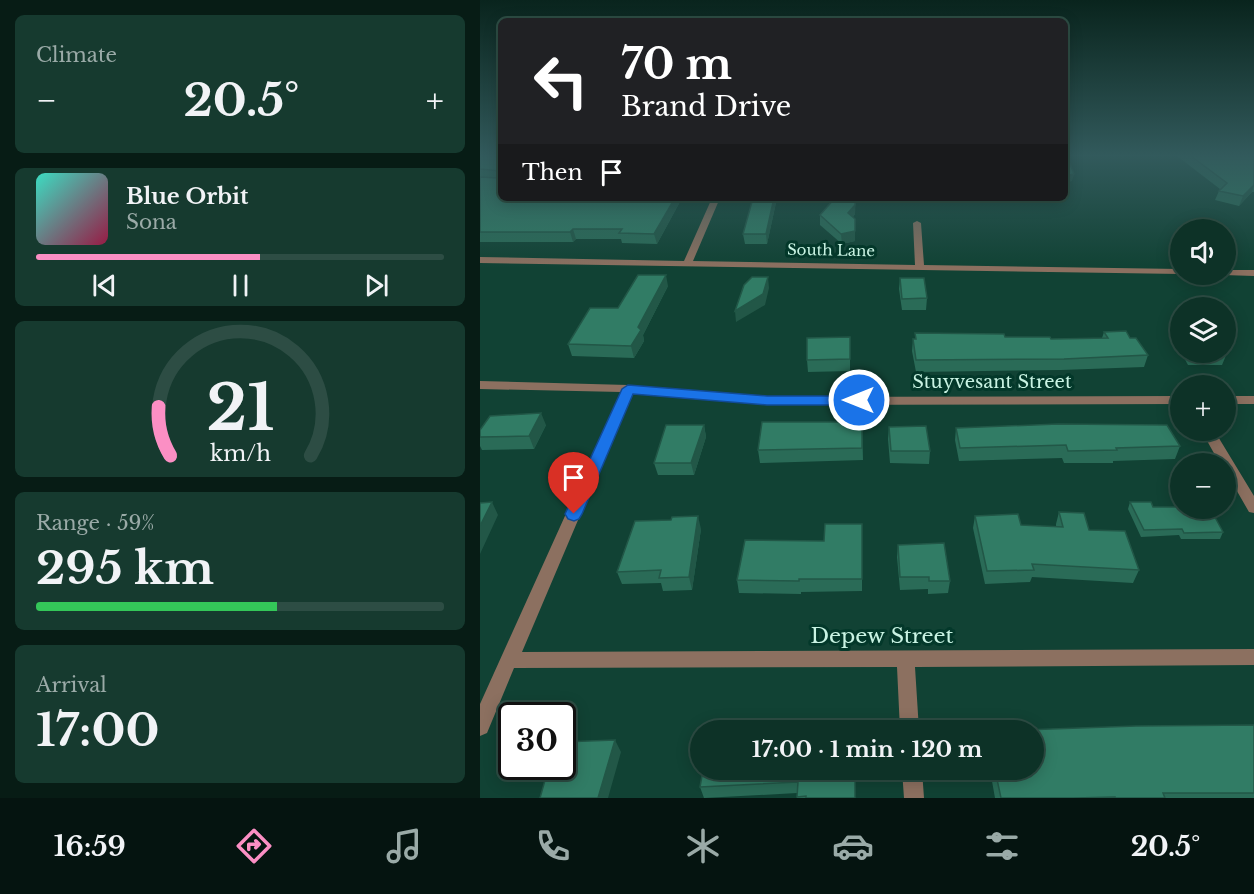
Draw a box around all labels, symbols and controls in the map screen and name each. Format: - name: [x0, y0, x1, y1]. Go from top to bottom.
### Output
- text: 70 m: [621, 38, 732, 90]
- icon: left: [522, 42, 600, 120]
- text: Climate: [36, 43, 117, 67]
- text: 20.5°: [183, 72, 299, 128]
- text: −: [36, 80, 57, 121]
- text: +: [426, 80, 444, 121]
- text: Brand Drive: [621, 90, 791, 123]
- icon: arrive: [595, 156, 628, 189]
- text: Then: [522, 159, 583, 186]
- text: Blue Orbit: [126, 183, 248, 210]
- text: Sona: [126, 210, 177, 234]
- map controls: [1170, 219, 1236, 519]
- button: sound: [1170, 219, 1236, 285]
- street label: South Lane: [787, 240, 875, 260]
- icon: previous: [88, 269, 121, 302]
- icon: pause: [224, 269, 257, 302]
- icon: next: [360, 269, 393, 302]
- button: layers: [1170, 297, 1236, 363]
- position arrow: [827, 368, 891, 432]
- text: 21: [206, 369, 274, 447]
- street label: Stuyvesant Street: [912, 371, 1072, 393]
- button: +: [1170, 375, 1236, 441]
- text: km/h: [210, 440, 271, 467]
- pin: [548, 452, 599, 514]
- button: −: [1170, 453, 1236, 519]
- icon: arrive: [557, 461, 590, 494]
- text: Range · 59%: [36, 511, 155, 535]
- text: 295 km: [36, 540, 214, 596]
- street label: Depew Street: [810, 623, 954, 649]
- text: Arrival: [36, 673, 107, 697]
- text: 17:00: [36, 702, 160, 758]
- speed limit sign: 30: [498, 702, 576, 780]
- text: 17:00 · 1 min · 120 m: [752, 736, 982, 763]
- icon: directions: [233, 825, 275, 867]
- icon: music: [383, 825, 425, 867]
- icon: phone: [532, 825, 574, 867]
- icon: climate: [682, 825, 724, 867]
- icon: car: [832, 825, 874, 867]
- icon: filters: [981, 825, 1023, 867]
- text: 16:59: [54, 830, 126, 863]
- text: 20.5°: [1131, 830, 1200, 863]

